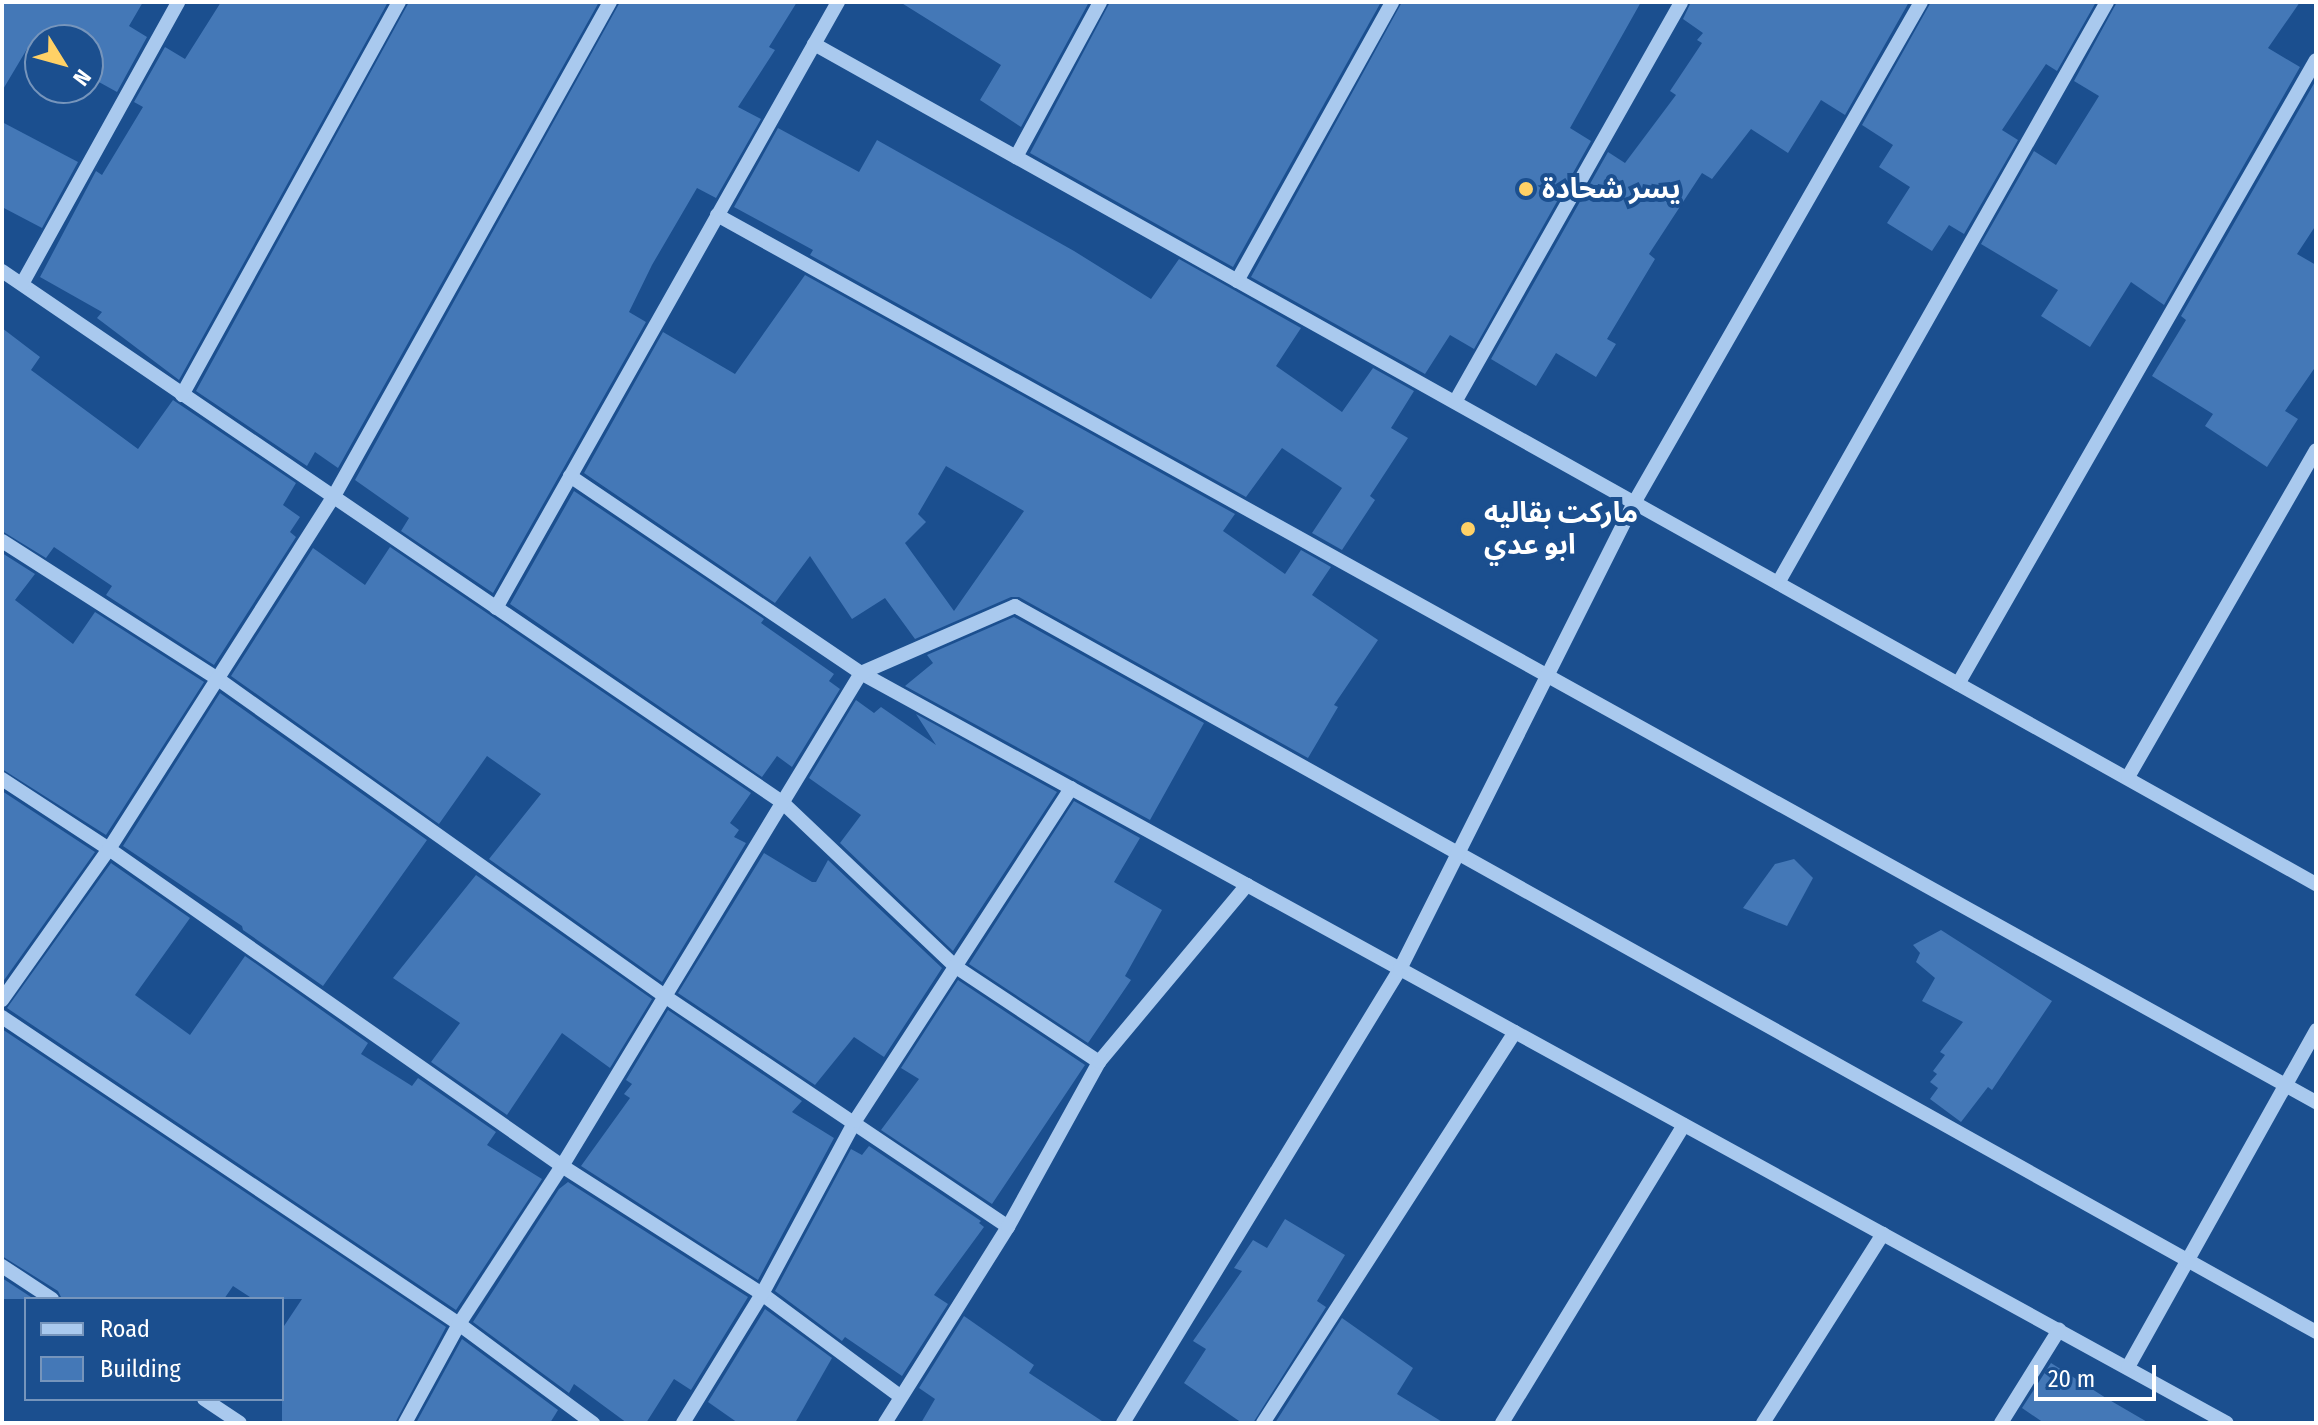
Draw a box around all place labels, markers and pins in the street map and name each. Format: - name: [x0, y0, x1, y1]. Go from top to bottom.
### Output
- place label: يسر شحادة: [1542, 172, 1680, 206]
- marker: يسر شحادة: [1517, 180, 1535, 198]
- place label: ماركت بقاليه ابو عدي: [1484, 496, 1638, 562]
- marker: ماركت بقاليه ابو عدي: [1459, 520, 1477, 538]

